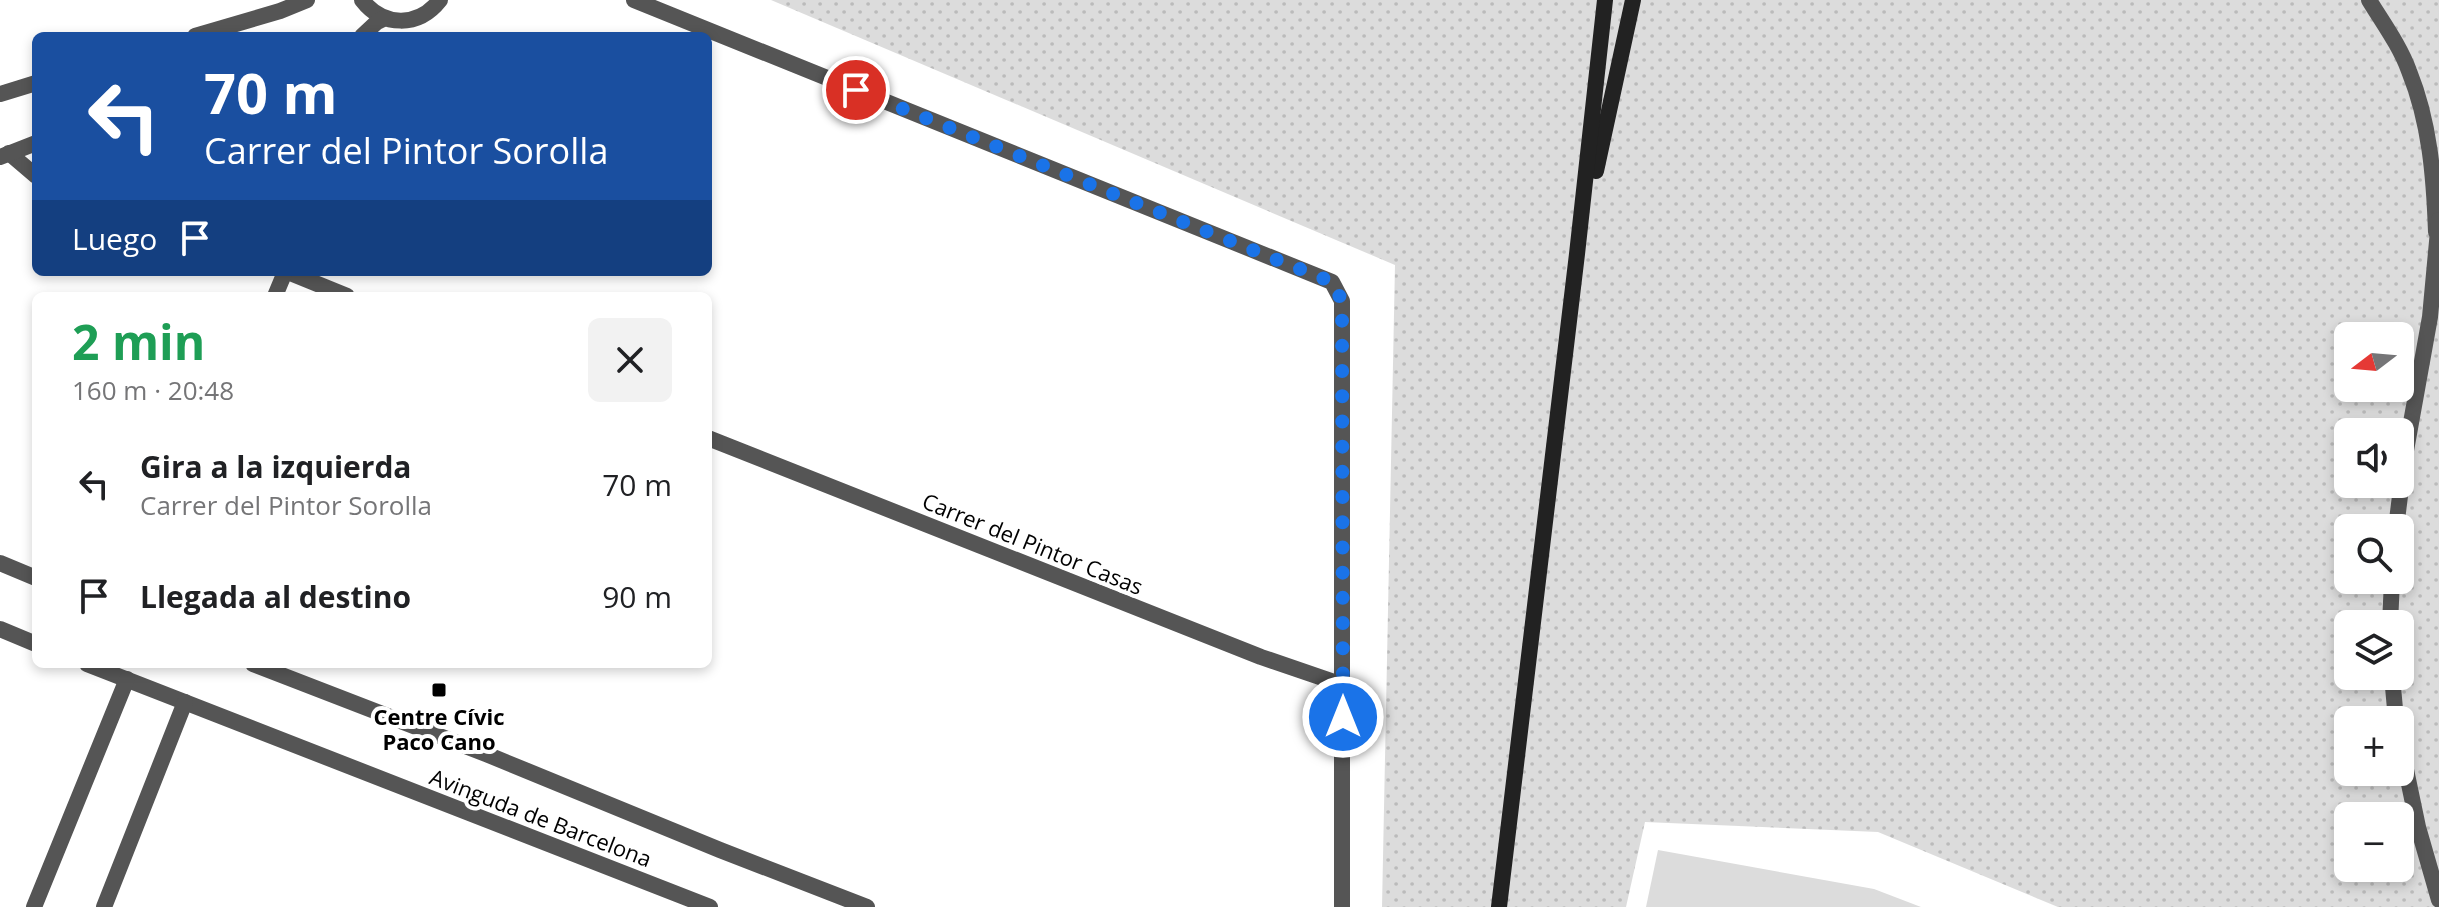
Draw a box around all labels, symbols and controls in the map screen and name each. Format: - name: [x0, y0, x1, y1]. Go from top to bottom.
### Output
- text: 70 m: [204, 54, 338, 130]
- pin: [822, 56, 890, 124]
- icon: left: [72, 64, 176, 168]
- icon: arrive: [834, 68, 878, 112]
- text: Carrer del Pintor Sorolla: [204, 126, 608, 175]
- icon: arrive: [173, 216, 217, 260]
- text: Luego: [72, 218, 157, 259]
- text: 2 min: [72, 309, 205, 374]
- button: close: [588, 318, 672, 402]
- north arrow: [2334, 322, 2414, 402]
- map controls: [2334, 322, 2414, 882]
- text: 160 m · 20:48: [72, 372, 234, 408]
- button: sound: [2334, 418, 2414, 498]
- text: Gira a la izquierda: [140, 446, 412, 487]
- icon: left: [72, 462, 116, 506]
- text: 70 m: [602, 464, 672, 505]
- street label: Carrer del Pintor Casas: [918, 485, 1148, 601]
- text: Carrer del Pintor Sorolla: [140, 487, 432, 523]
- button: search: [2334, 514, 2414, 594]
- icon: arrive: [72, 574, 116, 618]
- text: Llegada al destino: [140, 576, 411, 617]
- text: 90 m: [602, 576, 672, 617]
- button: layers: [2334, 610, 2414, 690]
- position arrow: [1301, 675, 1385, 759]
- marker: Centre Cívic Paco Cano: [430, 681, 448, 699]
- place label: Centre Cívic Paco Cano: [373, 701, 505, 756]
- button: +: [2334, 706, 2414, 786]
- street label: Avinguda de Barcelona: [426, 761, 656, 873]
- button: −: [2334, 802, 2414, 882]

